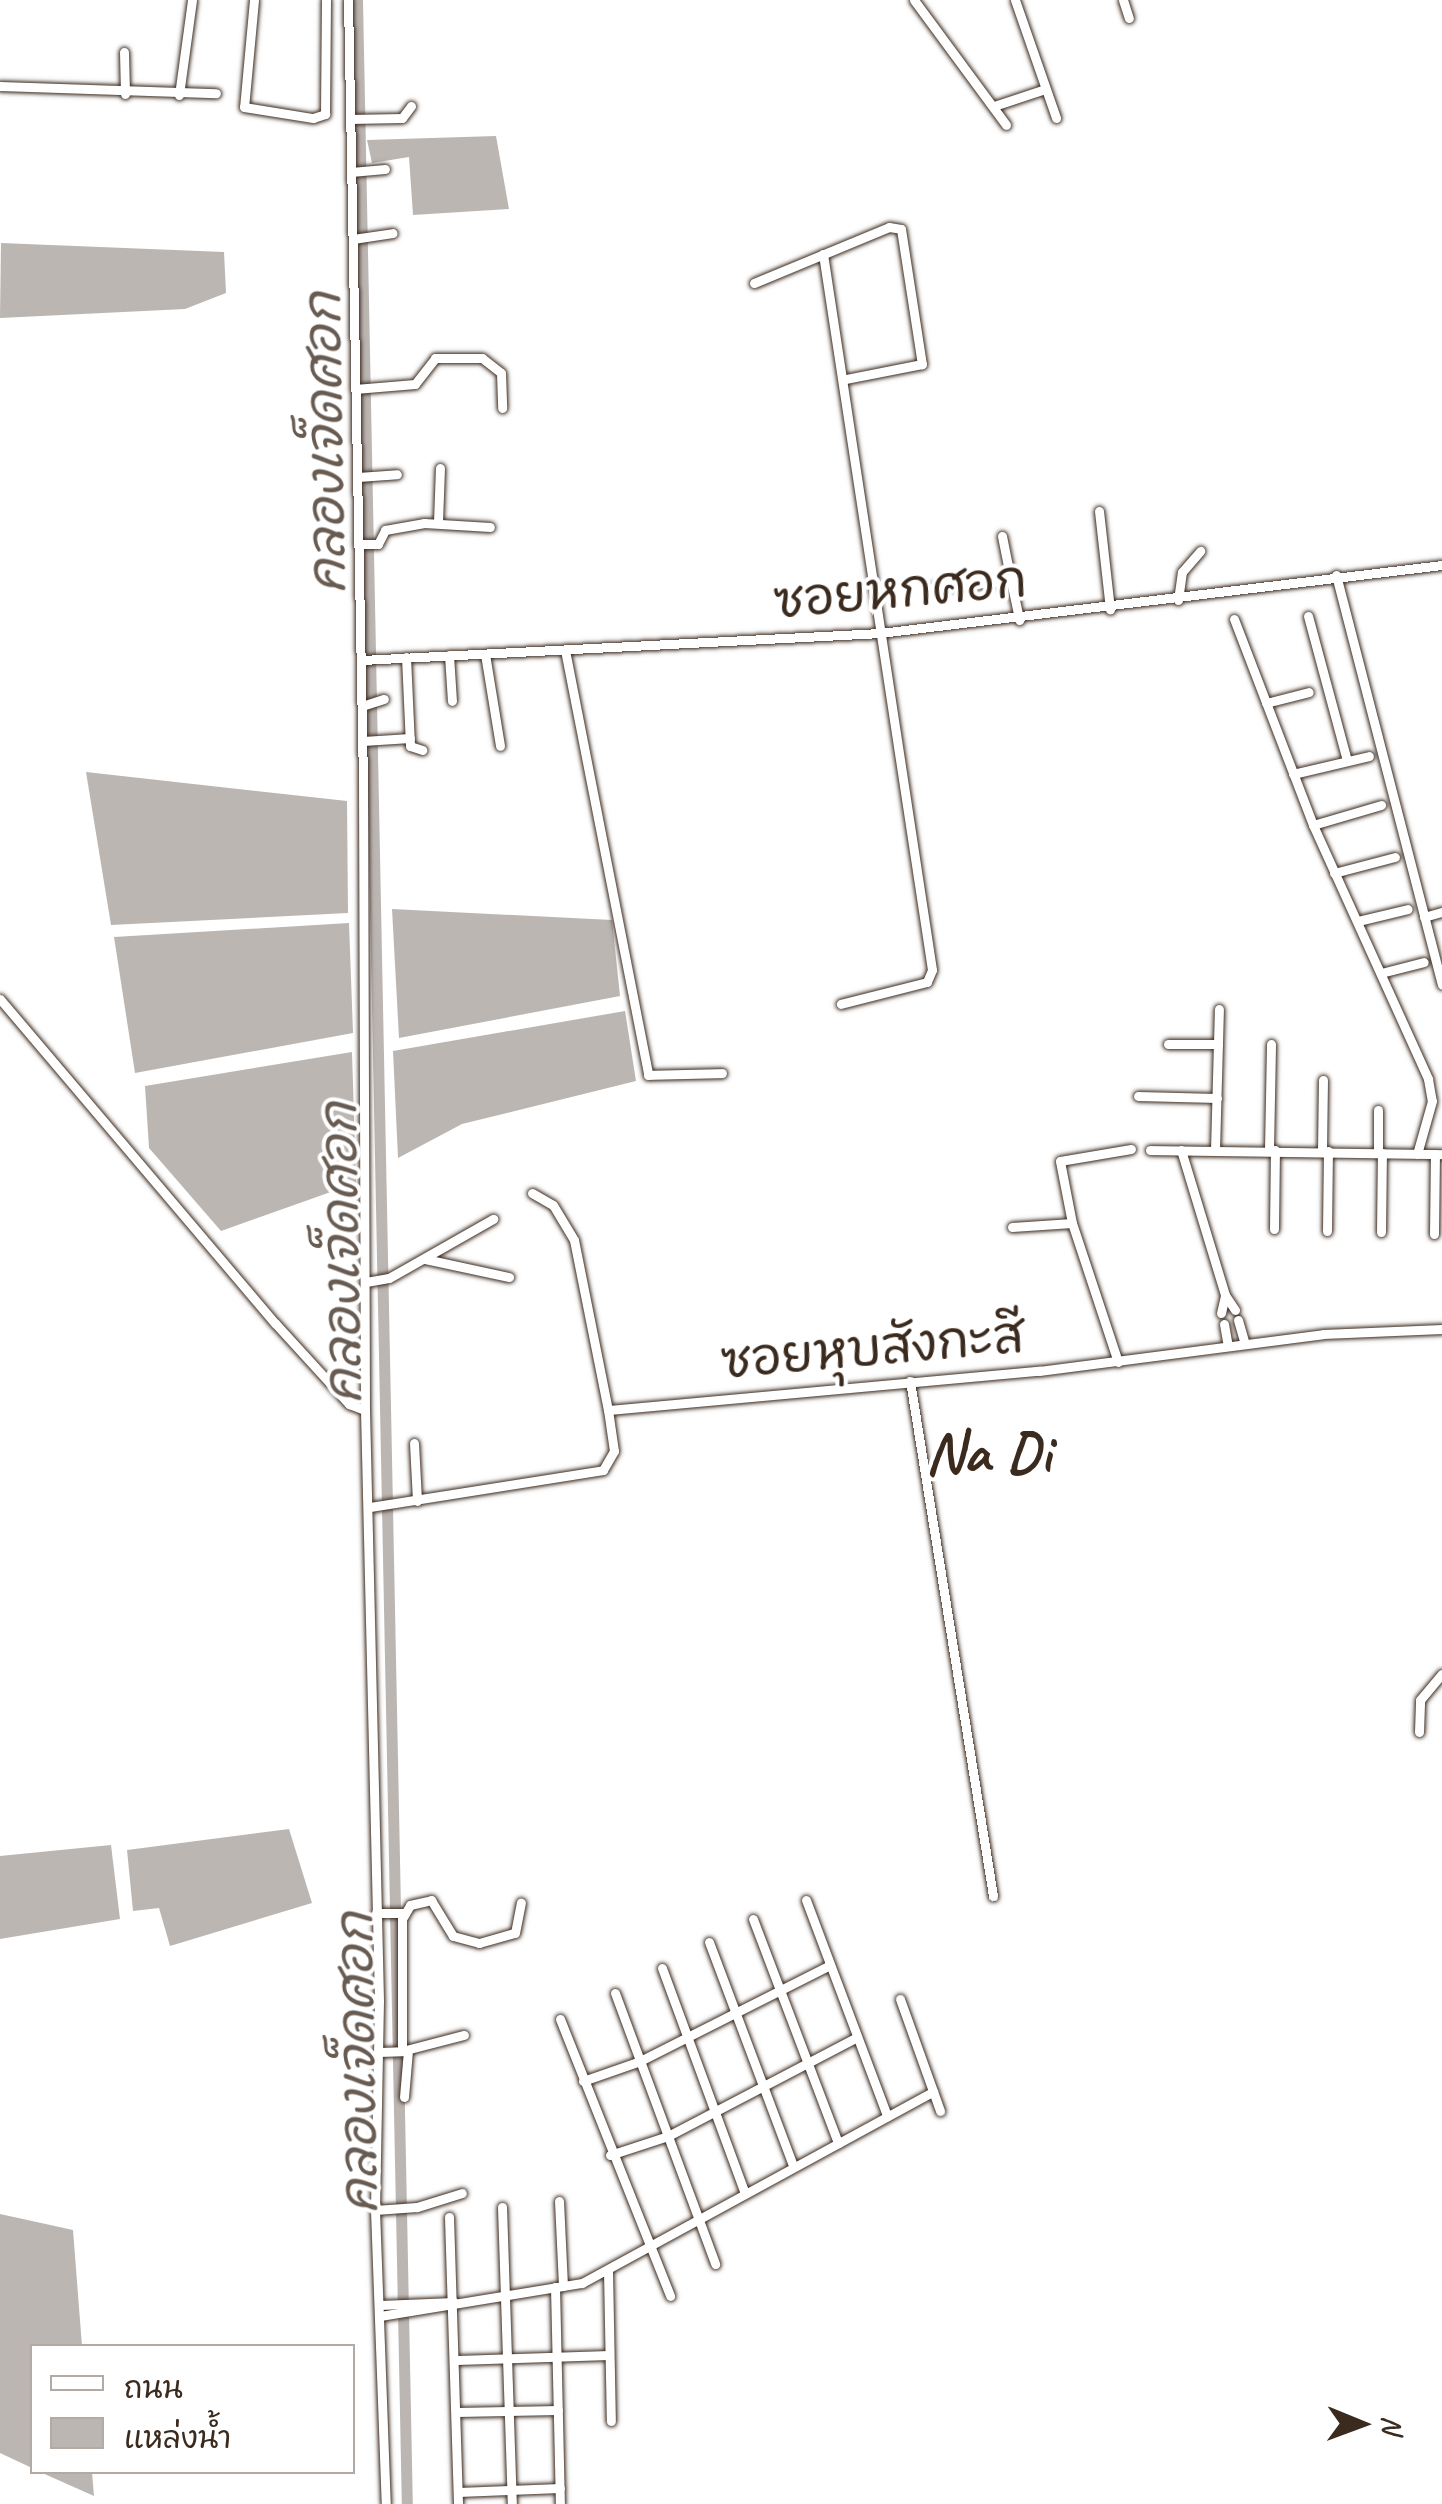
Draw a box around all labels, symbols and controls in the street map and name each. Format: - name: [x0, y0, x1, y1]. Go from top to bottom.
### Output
- water label: คลองเจ็ดศอก: [292, 292, 360, 594]
- street label: ซอยหกศอก: [771, 549, 1029, 631]
- water label: คลองเจ็ดศอก: [308, 1102, 376, 1404]
- street label: ซอยหุบสังกะสี: [718, 1305, 1026, 1391]
- district label: Na Di: [925, 1416, 1051, 1488]
- water label: คลองเจ็ดศอก: [324, 1912, 392, 2214]
- legend: [30, 2344, 355, 2474]
- text: ถนน: [124, 2369, 183, 2407]
- north arrow: [1312, 2374, 1412, 2474]
- text: N: [1375, 2416, 1410, 2434]
- text: แหล่งน้ำ: [124, 2419, 231, 2457]

